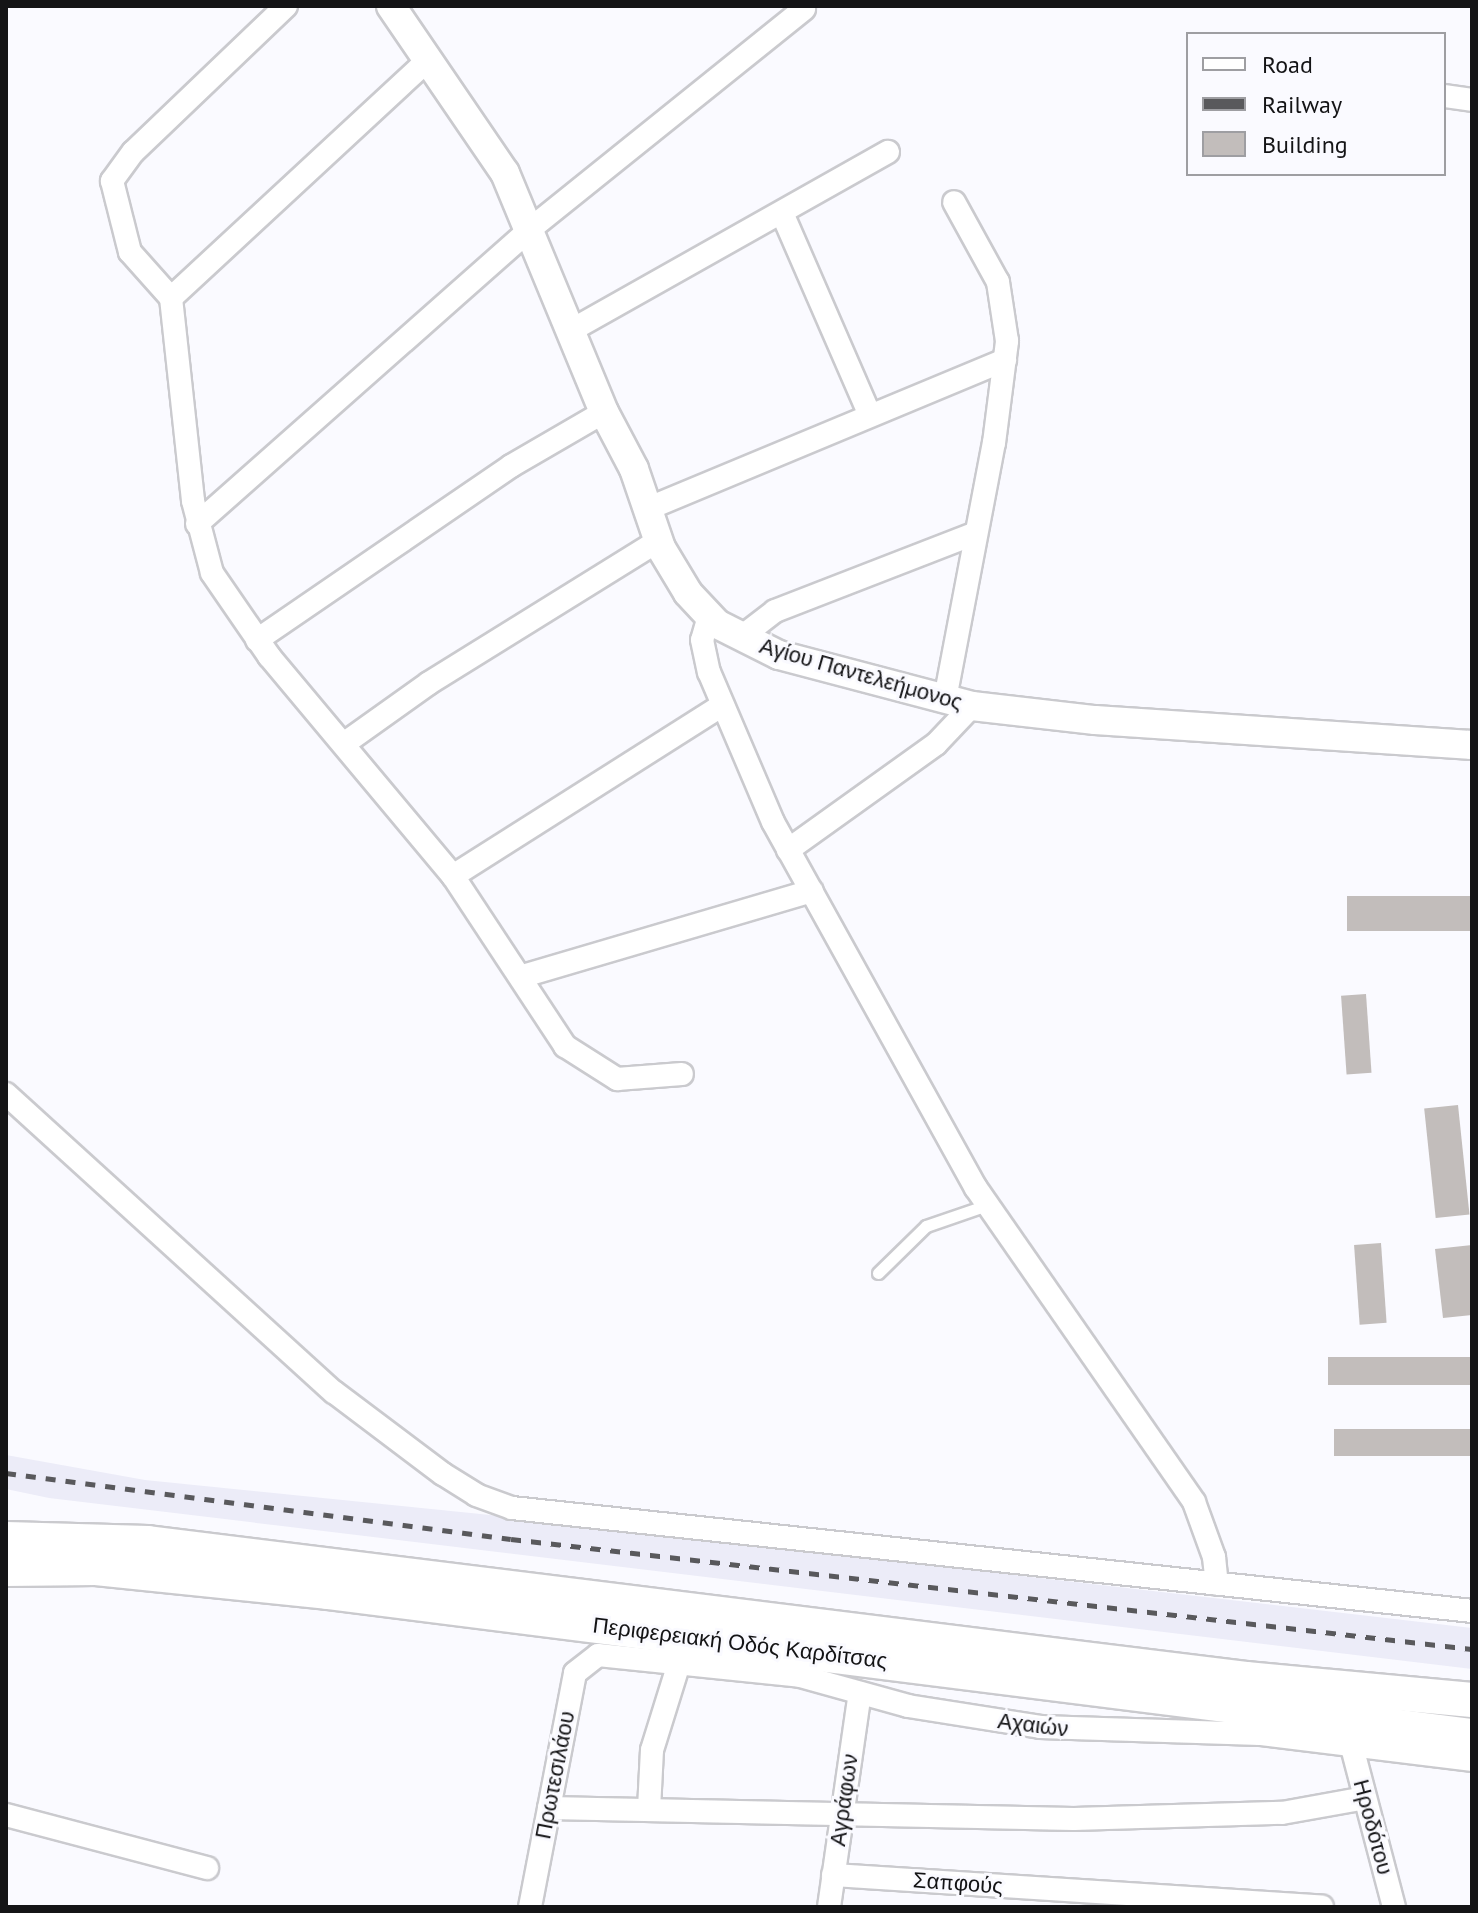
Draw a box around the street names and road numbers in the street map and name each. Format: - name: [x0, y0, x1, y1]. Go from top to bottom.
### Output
- street label: Αγίου Παντελεήμονος: [757, 632, 965, 716]
- street label: Περιφερειακή Οδός Καρδίτσας: [591, 1612, 889, 1674]
- street label: Αχαιών: [996, 1708, 1070, 1742]
- street label: Πρωτεσιλάου: [530, 1709, 580, 1841]
- street label: Αγράφων: [824, 1752, 864, 1848]
- street label: Ηροδότου: [1348, 1777, 1398, 1877]
- street label: Σαπφούς: [912, 1867, 1004, 1899]

